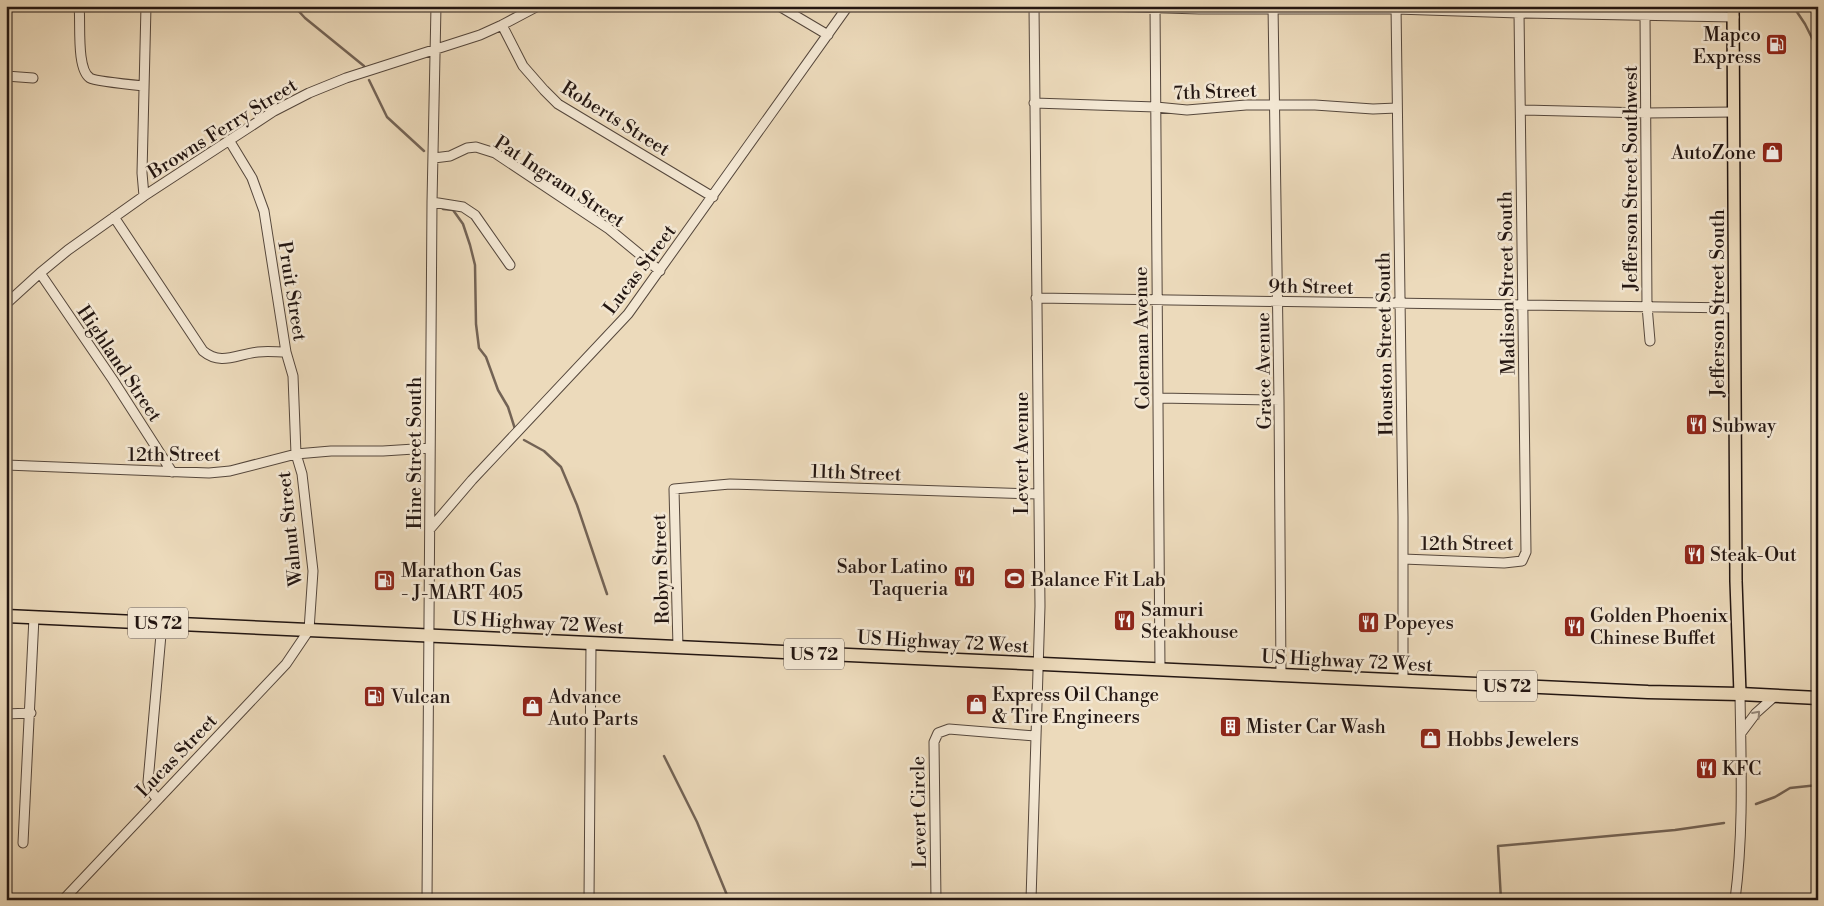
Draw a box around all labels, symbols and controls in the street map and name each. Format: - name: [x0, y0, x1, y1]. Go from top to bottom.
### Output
- place label: Mapco Express: [1693, 23, 1761, 69]
- fuel station icon: Mapco Express: [1765, 33, 1789, 57]
- street label: Jefferson Street Southwest: [1619, 65, 1643, 292]
- street label: Browns Ferry Street: [143, 73, 302, 185]
- street label: Roberts Street: [557, 76, 674, 162]
- street label: 7th Street: [1173, 79, 1257, 105]
- street label: Pat Ingram Street: [490, 131, 630, 233]
- shop icon: AutoZone: [1760, 140, 1784, 164]
- place label: AutoZone: [1670, 141, 1756, 165]
- street label: Madison Street South: [1493, 191, 1521, 375]
- street label: Jefferson Street South: [1706, 209, 1730, 398]
- street label: Lucas Street: [598, 220, 682, 319]
- street label: Pruit Street: [272, 239, 312, 343]
- street label: Houston Street South: [1371, 252, 1399, 436]
- street label: Coleman Avenue: [1129, 266, 1155, 410]
- street label: 9th Street: [1268, 274, 1354, 300]
- street label: Highland Street: [71, 301, 167, 427]
- street label: Grace Avenue: [1251, 312, 1277, 430]
- street label: Hine Street South: [403, 377, 427, 529]
- street label: Levert Avenue: [1010, 392, 1034, 514]
- restaurant icon: Subway: [1684, 413, 1708, 437]
- place label: Subway: [1712, 414, 1777, 438]
- street label: 12th Street: [127, 443, 221, 467]
- street label: 11th Street: [810, 459, 902, 487]
- street label: Walnut Street: [272, 470, 308, 589]
- street label: Robyn Street: [647, 513, 675, 625]
- street label: 12th Street: [1420, 532, 1514, 556]
- restaurant icon: Steak-Out: [1682, 542, 1706, 566]
- place label: Steak-Out: [1710, 543, 1797, 567]
- place label: Sabor Latino Taqueria: [837, 555, 948, 601]
- place label: Marathon Gas - J-MART 405: [401, 559, 523, 605]
- restaurant icon: Sabor Latino Taqueria: [952, 565, 976, 589]
- sports icon: Balance Fit Lab: [1003, 567, 1027, 591]
- place label: Balance Fit Lab: [1030, 568, 1166, 592]
- fuel station icon: Marathon Gas - J-MART 405: [373, 569, 397, 593]
- place label: Samuri Steakhouse: [1141, 598, 1238, 644]
- place label: Golden Phoenix Chinese Buffet: [1590, 604, 1728, 650]
- street label: US Highway 72 West: [451, 607, 625, 639]
- road number: US 72: [128, 608, 188, 638]
- restaurant icon: Samuri Steakhouse: [1113, 608, 1137, 632]
- restaurant icon: Popeyes: [1356, 610, 1380, 634]
- place label: Popeyes: [1384, 611, 1454, 635]
- restaurant icon: Golden Phoenix Chinese Buffet: [1562, 614, 1586, 638]
- street label: US Highway 72 West: [856, 626, 1030, 658]
- road number: US 72: [784, 639, 844, 670]
- street label: US Highway 72 West: [1260, 645, 1434, 677]
- road number: US 72: [1477, 670, 1537, 701]
- place label: Express Oil Change & Tire Engineers: [992, 683, 1159, 729]
- fuel station icon: Vulcan: [363, 684, 387, 708]
- place label: Vulcan: [390, 685, 451, 709]
- place label: Advance Auto Parts: [547, 685, 638, 731]
- shop icon: Express Oil Change & Tire Engineers: [964, 693, 988, 717]
- shop icon: Advance Auto Parts: [520, 695, 544, 719]
- street label: Lucas Street: [131, 709, 223, 802]
- one-way arrow: [1751, 710, 1760, 719]
- building icon: Mister Car Wash: [1218, 714, 1242, 738]
- place label: Mister Car Wash: [1246, 715, 1386, 739]
- shop icon: Hobbs Jewelers: [1419, 727, 1443, 751]
- place label: Hobbs Jewelers: [1447, 728, 1579, 752]
- street label: Levert Circle: [906, 756, 932, 868]
- restaurant icon: KFC: [1694, 756, 1718, 780]
- place label: KFC: [1722, 757, 1761, 781]

